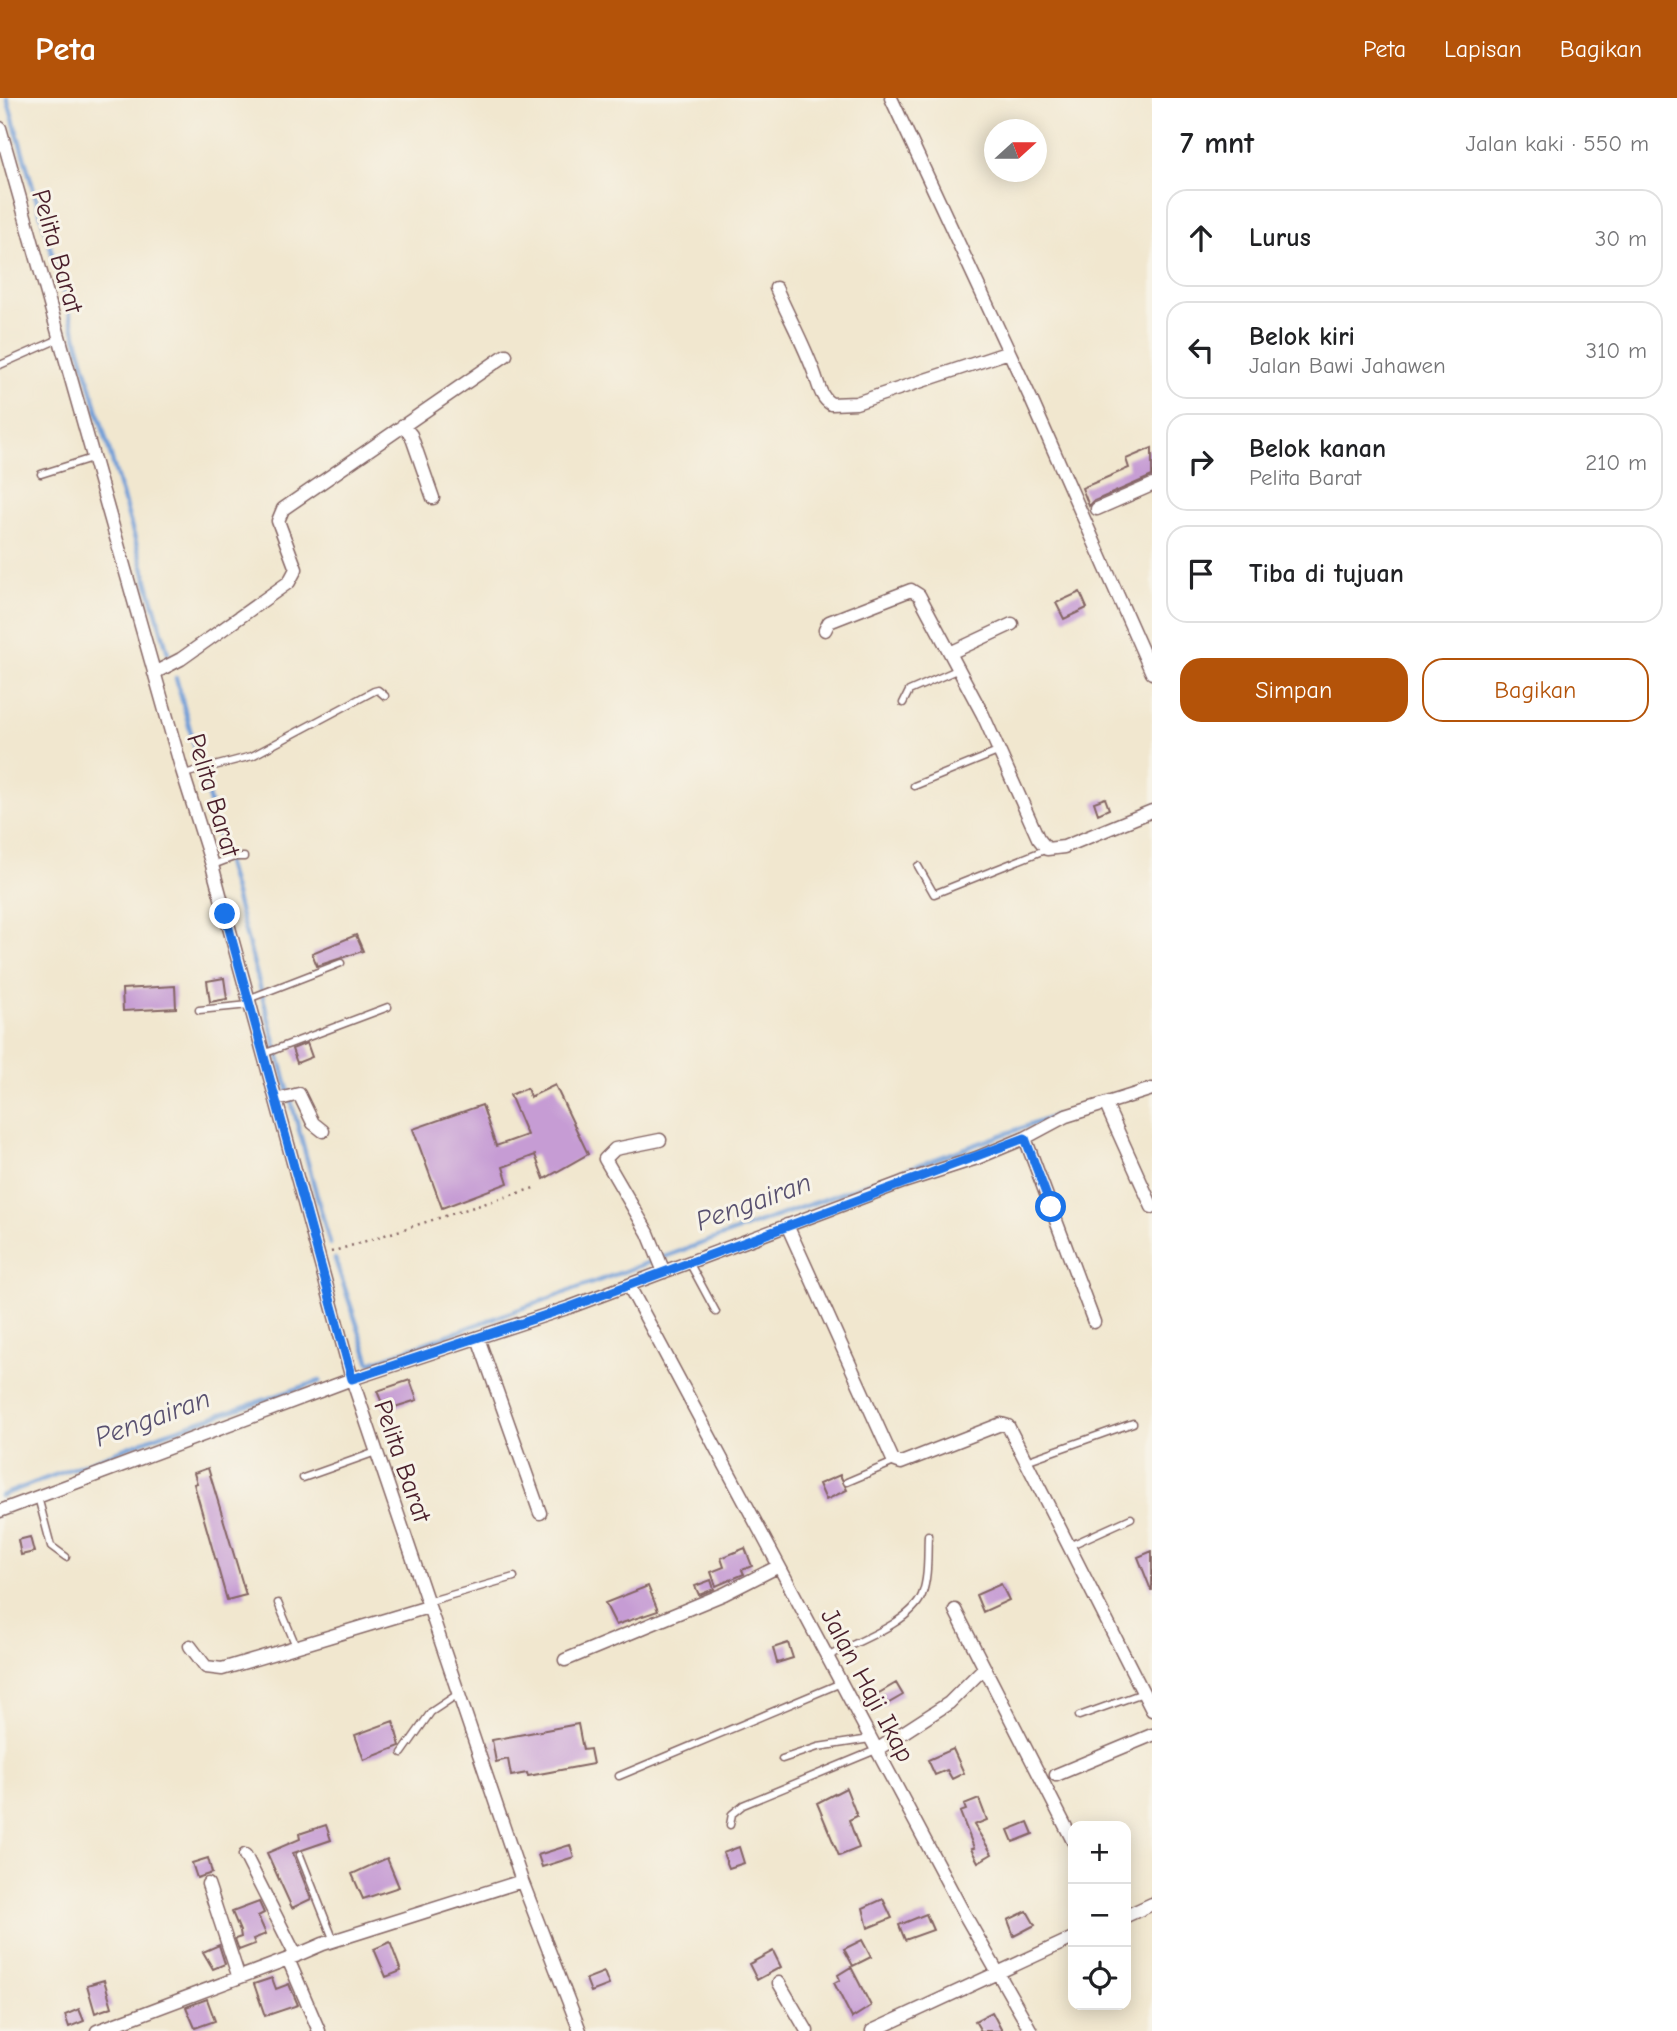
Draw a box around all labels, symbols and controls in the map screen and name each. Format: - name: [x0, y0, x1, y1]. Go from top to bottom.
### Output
- text: Peta: [35, 30, 96, 68]
- text: Peta: [1363, 35, 1406, 63]
- text: Lapisan: [1444, 35, 1522, 63]
- text: Bagikan: [1560, 35, 1642, 63]
- north arrow: [984, 119, 1047, 182]
- text: 7 mnt: [1180, 126, 1254, 161]
- text: Jalan kaki · 550 m: [1465, 130, 1649, 157]
- street label: Pelita Barat: [25, 186, 89, 318]
- icon: ahead: [1182, 219, 1220, 257]
- text: Lurus: [1249, 223, 1311, 253]
- text: 30 m: [1595, 225, 1647, 252]
- text: Belok kiri: [1249, 322, 1355, 352]
- icon: left: [1182, 331, 1220, 369]
- text: 310 m: [1586, 337, 1647, 364]
- text: Jalan Bawi Jahawen: [1249, 352, 1446, 379]
- text: Belok kanan: [1249, 434, 1386, 464]
- icon: right: [1182, 443, 1220, 481]
- text: 210 m: [1585, 449, 1647, 476]
- text: Pelita Barat: [1249, 464, 1361, 491]
- icon: arrive: [1182, 555, 1220, 593]
- text: Tiba di tujuan: [1249, 559, 1404, 589]
- button: Simpan: [1180, 658, 1408, 722]
- button: Bagikan: [1422, 658, 1649, 722]
- street label: Pelita Barat: [180, 730, 246, 862]
- route end: [209, 898, 240, 929]
- water label: Pengairan: [691, 1166, 816, 1238]
- route start: [1035, 1191, 1066, 1222]
- water label: Pengairan: [90, 1382, 215, 1454]
- street label: Pelita Barat: [367, 1396, 437, 1528]
- street label: Jalan Haji Ikap: [814, 1603, 920, 1768]
- map controls: [1068, 1821, 1131, 2010]
- button: +: [1068, 1821, 1131, 1884]
- button: −: [1068, 1884, 1131, 1947]
- button: locate: [1068, 1947, 1131, 2010]

